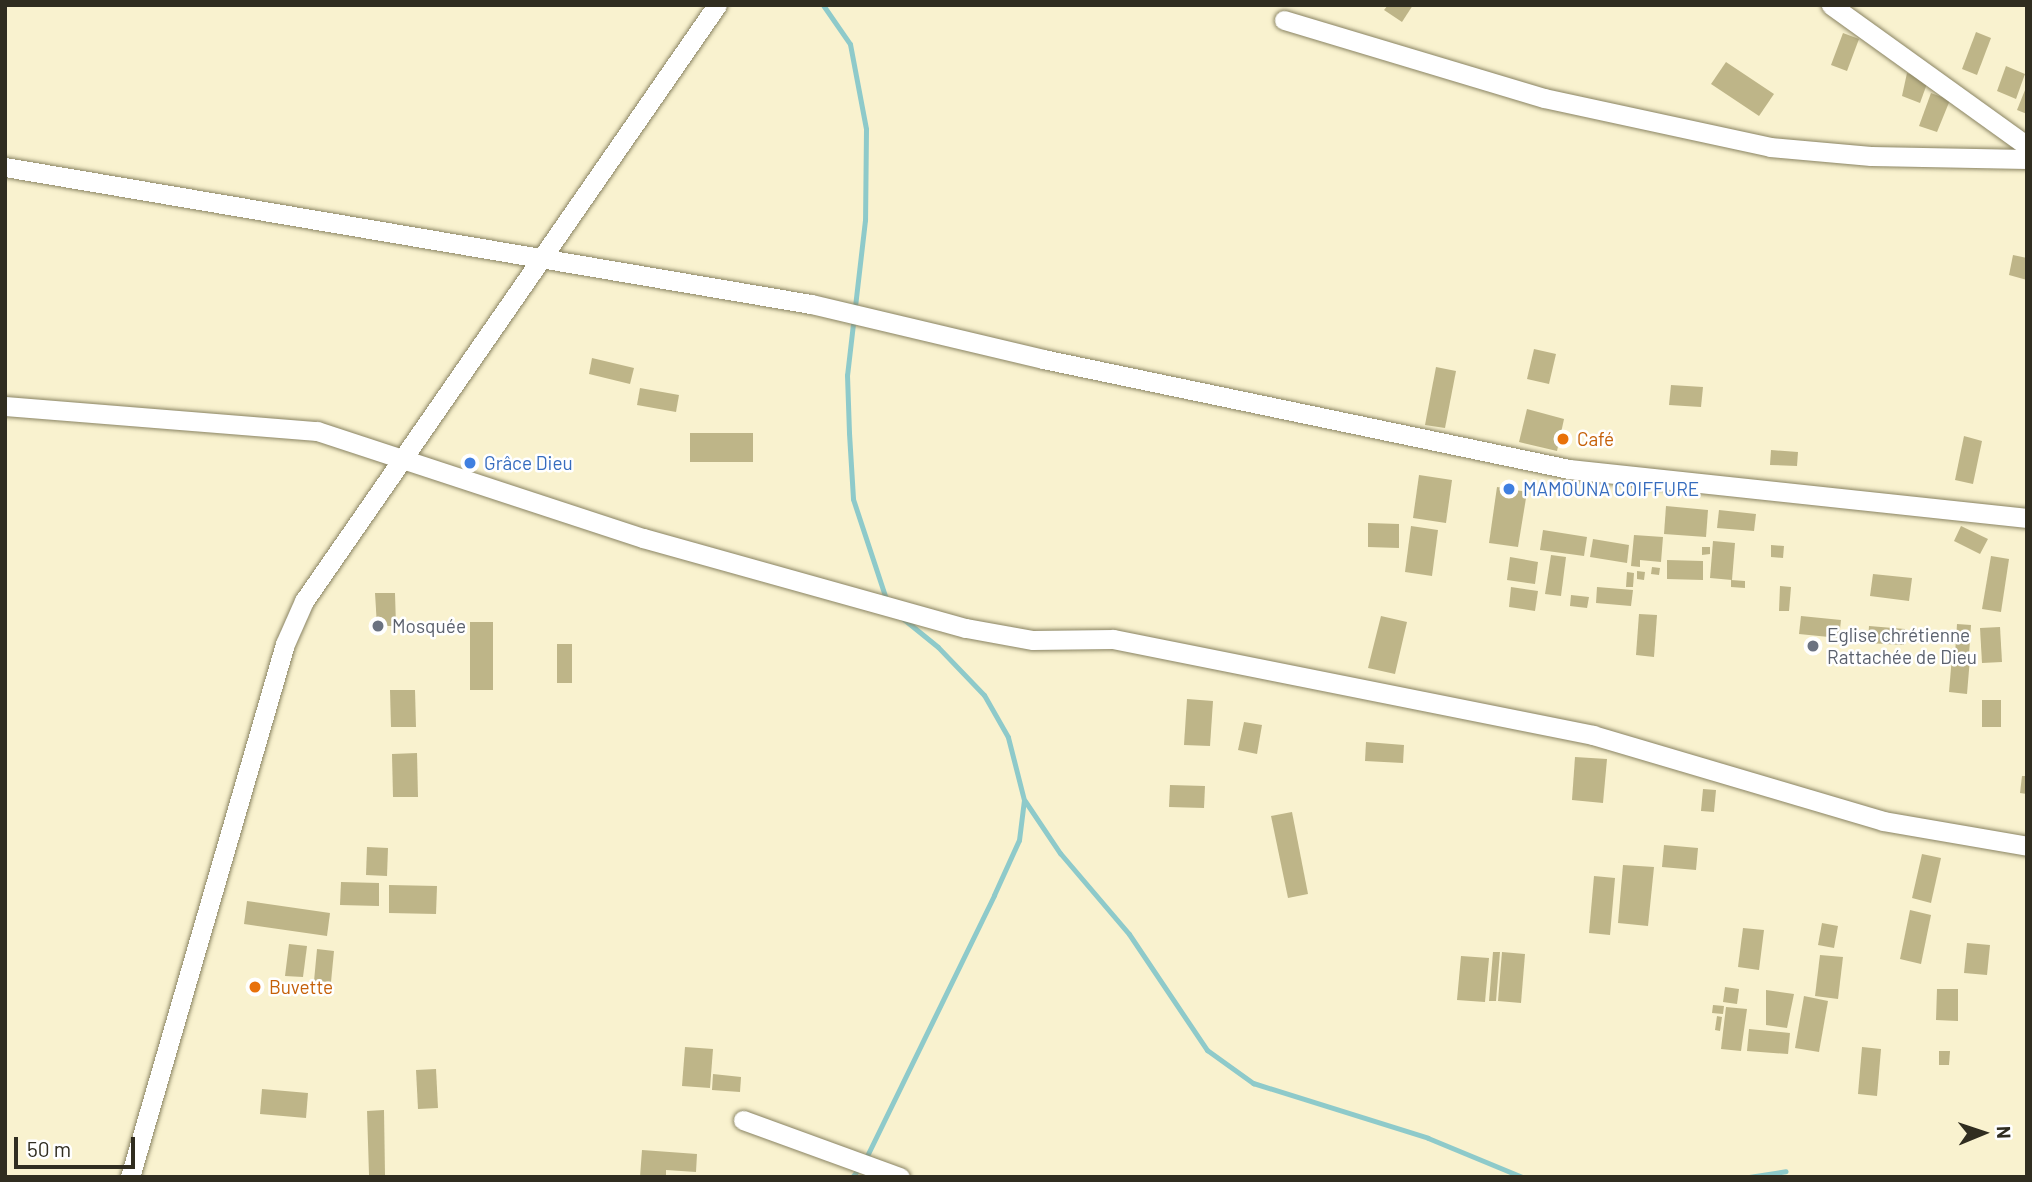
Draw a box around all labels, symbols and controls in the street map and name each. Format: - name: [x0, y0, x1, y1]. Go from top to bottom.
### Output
- place label: Café: [1577, 428, 1614, 450]
- marker: Café: [1555, 431, 1571, 447]
- place label: Grâce Dieu: [484, 452, 573, 474]
- marker: Grâce Dieu: [462, 455, 478, 471]
- place label: MAMOUNA COIFFURE: [1523, 478, 1699, 500]
- marker: MAMOUNA COIFFURE: [1501, 481, 1517, 497]
- place label: Mosquée: [392, 615, 466, 637]
- marker: Mosquée: [370, 618, 386, 634]
- place label: Eglise chrétienne Rattachée de Dieu: [1827, 624, 1977, 668]
- marker: Eglise chrétienne Rattachée de Dieu: [1805, 638, 1821, 654]
- place label: Buvette: [269, 976, 333, 998]
- marker: Buvette: [247, 979, 263, 995]
- north arrow: [1948, 1098, 2018, 1168]
- scale bar: [18, 1122, 138, 1166]
- text: N: [1993, 1126, 2016, 1139]
- text: 50 m: [27, 1136, 71, 1161]

